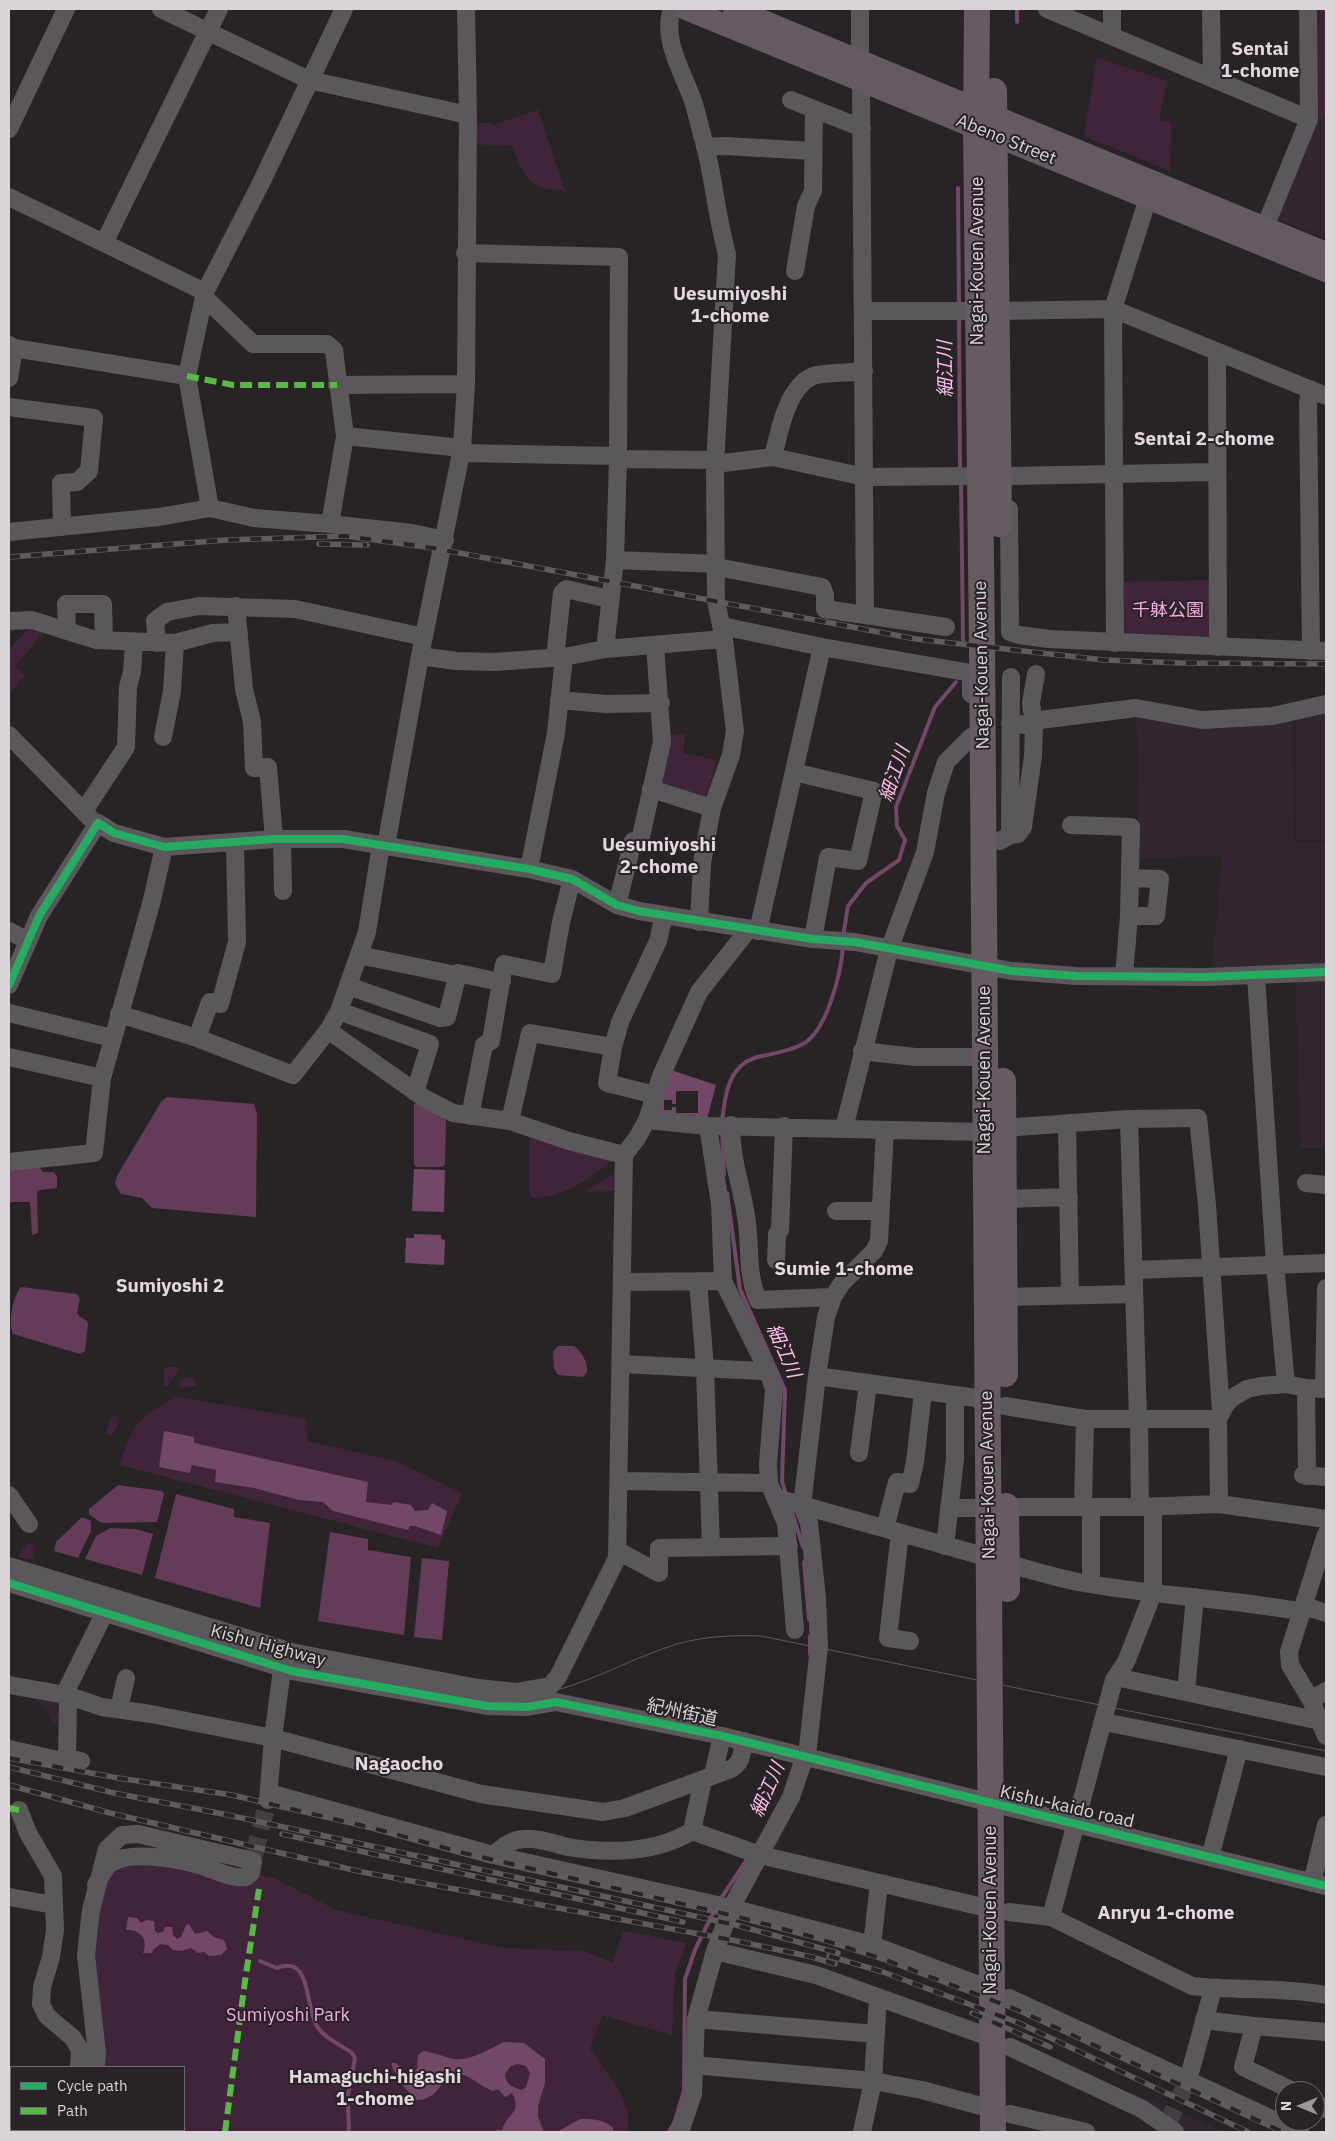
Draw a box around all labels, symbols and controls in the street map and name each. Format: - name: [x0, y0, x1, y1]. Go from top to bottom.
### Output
- district label: Sentai 1-chome: [1221, 39, 1299, 83]
- street label: Abeno Street: [953, 110, 1059, 170]
- street label: Nagai-Kouen Avenue: [967, 177, 989, 345]
- district label: Uesumiyoshi 1-chome: [673, 284, 787, 328]
- water label: 細江川: [934, 340, 958, 398]
- district label: Sentai 2-chome: [1134, 429, 1274, 451]
- street label: Nagai-Kouen Avenue: [970, 580, 994, 750]
- park label: 千躰公園: [1132, 600, 1204, 622]
- water label: 細江川: [875, 743, 915, 805]
- district label: Uesumiyoshi 2-chome: [602, 835, 716, 879]
- street label: Nagai-Kouen Avenue: [974, 986, 996, 1154]
- district label: Sumie 1-chome: [774, 1259, 914, 1281]
- district label: Sumiyoshi 2: [116, 1276, 224, 1298]
- water label: 細江川: [761, 1320, 805, 1382]
- street label: Nagai-Kouen Avenue: [976, 1390, 1000, 1560]
- street label: Kishu Highway: [208, 1620, 328, 1672]
- street label: 紀州街道: [645, 1695, 719, 1731]
- district label: Nagaocho: [355, 1754, 443, 1776]
- water label: 細江川: [746, 1759, 790, 1821]
- street label: Kishu-kaido road: [998, 1781, 1136, 1833]
- street label: Nagai-Kouen Avenue: [980, 1826, 1002, 1994]
- district label: Anryu 1-chome: [1098, 1903, 1234, 1925]
- park label: Sumiyoshi Park: [226, 2005, 350, 2027]
- legend: [10, 2066, 185, 2131]
- district label: Hamaguchi-higashi 1-chome: [289, 2067, 461, 2111]
- text: Cycle path: [57, 2076, 128, 2095]
- north arrow: [1275, 2081, 1325, 2131]
- text: Path: [57, 2101, 88, 2120]
- text: N: [1277, 2101, 1295, 2111]

